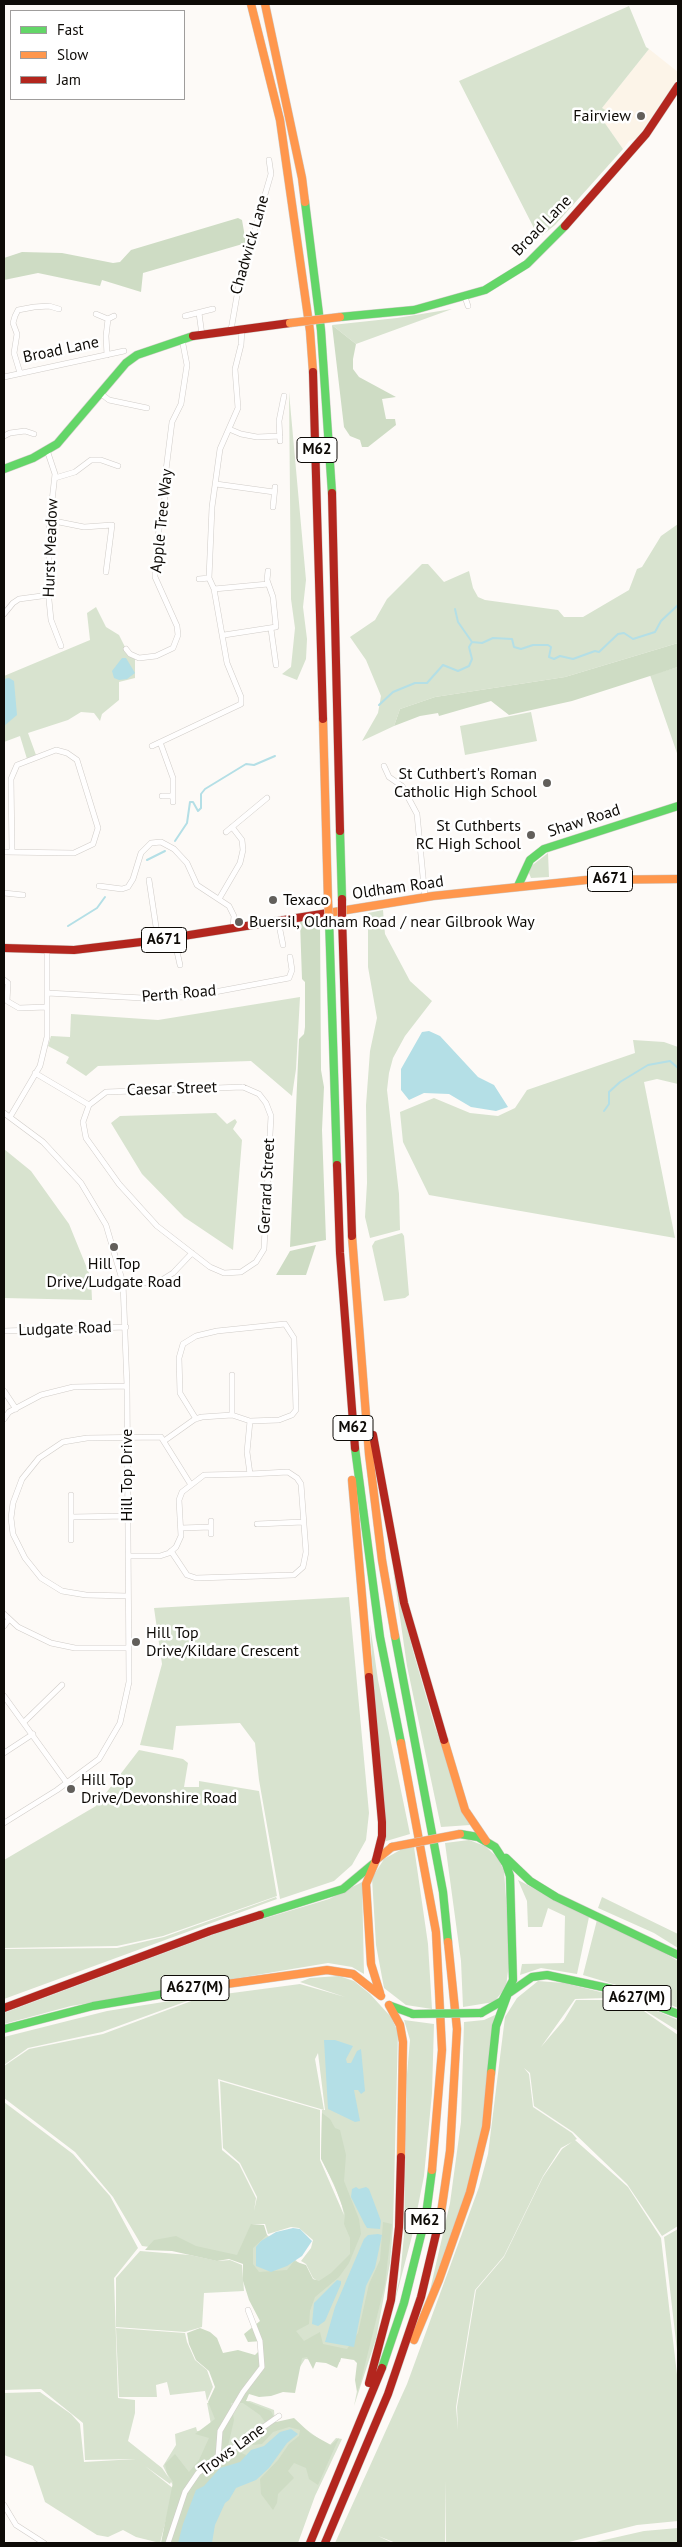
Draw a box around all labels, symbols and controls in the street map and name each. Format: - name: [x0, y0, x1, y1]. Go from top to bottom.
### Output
- legend: [10, 10, 185, 100]
- text: Fast: [57, 20, 84, 39]
- text: Slow: [57, 45, 88, 64]
- text: Jam: [57, 70, 81, 89]
- place label: Fairview: [573, 106, 631, 126]
- marker: Fairview: [635, 110, 647, 122]
- street label: Broad Lane: [508, 192, 576, 260]
- street label: Chadwick Lane: [227, 193, 273, 297]
- street label: Broad Lane: [21, 333, 101, 367]
- road number: M62: [297, 438, 337, 462]
- street label: Apple Tree Way: [147, 468, 177, 574]
- street label: Hurst Meadow: [40, 498, 62, 598]
- place label: St Cuthbert's Roman Catholic High School: [394, 764, 537, 802]
- marker: St Cuthbert's Roman Catholic High School: [541, 777, 553, 789]
- street label: Shaw Road: [545, 800, 623, 842]
- place label: St Cuthberts RC High School: [416, 816, 521, 854]
- marker: St Cuthberts RC High School: [525, 829, 537, 841]
- road number: A671: [588, 866, 632, 892]
- street label: Oldham Road: [351, 872, 445, 904]
- place label: Texaco: [283, 890, 329, 910]
- marker: Texaco: [267, 894, 279, 906]
- place label: Buersil, Oldham Road / near Gilbrook Way: [249, 912, 535, 932]
- marker: Buersil, Oldham Road / near Gilbrook Way: [233, 916, 245, 928]
- road number: A671: [142, 928, 186, 952]
- street label: Perth Road: [141, 981, 217, 1007]
- street label: Caesar Street: [127, 1078, 217, 1100]
- street label: Gerrard Street: [255, 1138, 279, 1234]
- marker: Hill Top Drive/Ludgate Road: [108, 1241, 120, 1253]
- place label: Hill Top Drive/Ludgate Road: [47, 1254, 181, 1292]
- street label: Ludgate Road: [18, 1318, 112, 1340]
- road number: M62: [333, 1416, 373, 1440]
- street label: Hill Top Drive: [117, 1429, 137, 1521]
- place label: Hill Top Drive/Kildare Crescent: [146, 1623, 299, 1661]
- marker: Hill Top Drive/Kildare Crescent: [130, 1636, 142, 1648]
- place label: Hill Top Drive/Devonshire Road: [81, 1770, 237, 1808]
- marker: Hill Top Drive/Devonshire Road: [65, 1783, 77, 1795]
- road number: A627(M): [161, 1976, 229, 2000]
- road number: A627(M): [603, 1986, 671, 2010]
- road number: M62: [405, 2208, 445, 2234]
- street label: Trows Lane: [195, 2420, 269, 2480]

